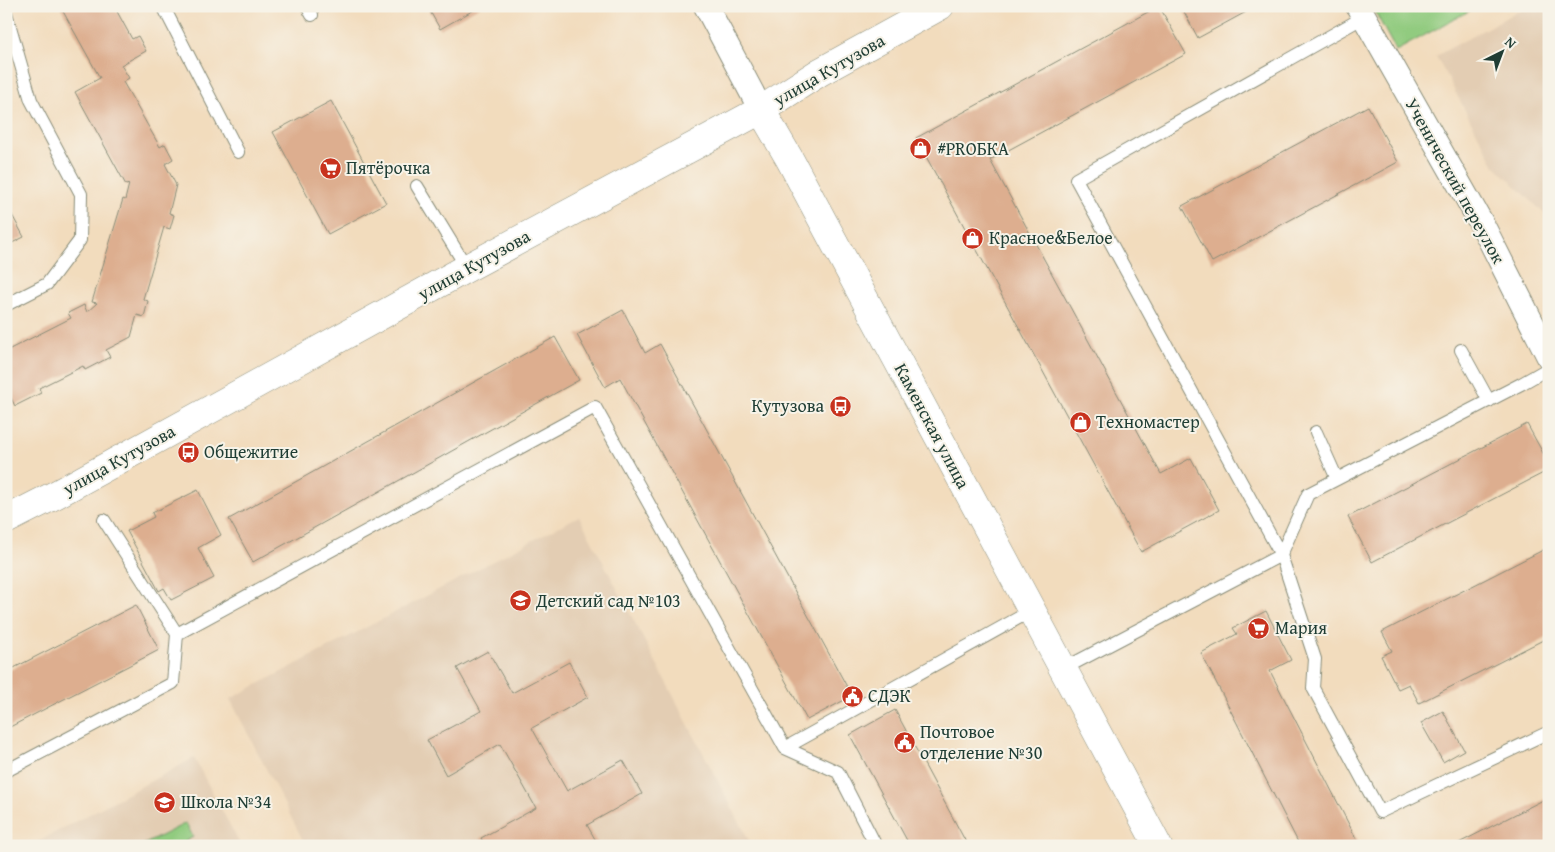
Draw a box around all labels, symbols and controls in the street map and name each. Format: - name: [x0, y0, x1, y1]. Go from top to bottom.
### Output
- street label: улица Кутузова: [767, 26, 890, 113]
- north arrow: [1478, 28, 1528, 78]
- text: N: [1501, 32, 1521, 53]
- street label: Ученический переулок: [1399, 93, 1512, 269]
- place label: #PROБКА: [937, 135, 1009, 162]
- shop icon: #PROБКА: [909, 137, 933, 161]
- place label: Пятёрочка: [346, 154, 431, 181]
- supermarket icon: Пятёрочка: [318, 156, 342, 180]
- street label: улица Кутузова: [412, 222, 535, 307]
- place label: Красное&Белое: [989, 224, 1113, 251]
- shop icon: Красное&Белое: [961, 226, 985, 250]
- street label: Каменская улица: [888, 358, 977, 494]
- place label: Кутузова: [752, 392, 824, 419]
- bus stop icon: Кутузова: [828, 394, 852, 418]
- place label: Техномастер: [1096, 408, 1200, 435]
- shop icon: Техномастер: [1068, 410, 1092, 434]
- street label: улица Кутузова: [57, 417, 180, 502]
- place label: Общежитие: [204, 438, 298, 465]
- bus stop icon: Общежитие: [176, 440, 200, 464]
- place label: Детский сад №103: [535, 587, 681, 614]
- school or university icon: Детский сад №103: [508, 589, 532, 613]
- place label: Мария: [1275, 614, 1327, 641]
- supermarket icon: Мария: [1247, 616, 1271, 640]
- place label: СДЭК: [868, 682, 911, 709]
- public building icon: СДЭК: [840, 684, 864, 708]
- place label: Почтовое отделение №30: [920, 718, 1043, 766]
- public building icon: Почтовое отделение №30: [892, 730, 916, 754]
- place label: Школа №34: [181, 788, 271, 815]
- school or university icon: Школа №34: [153, 790, 177, 814]

